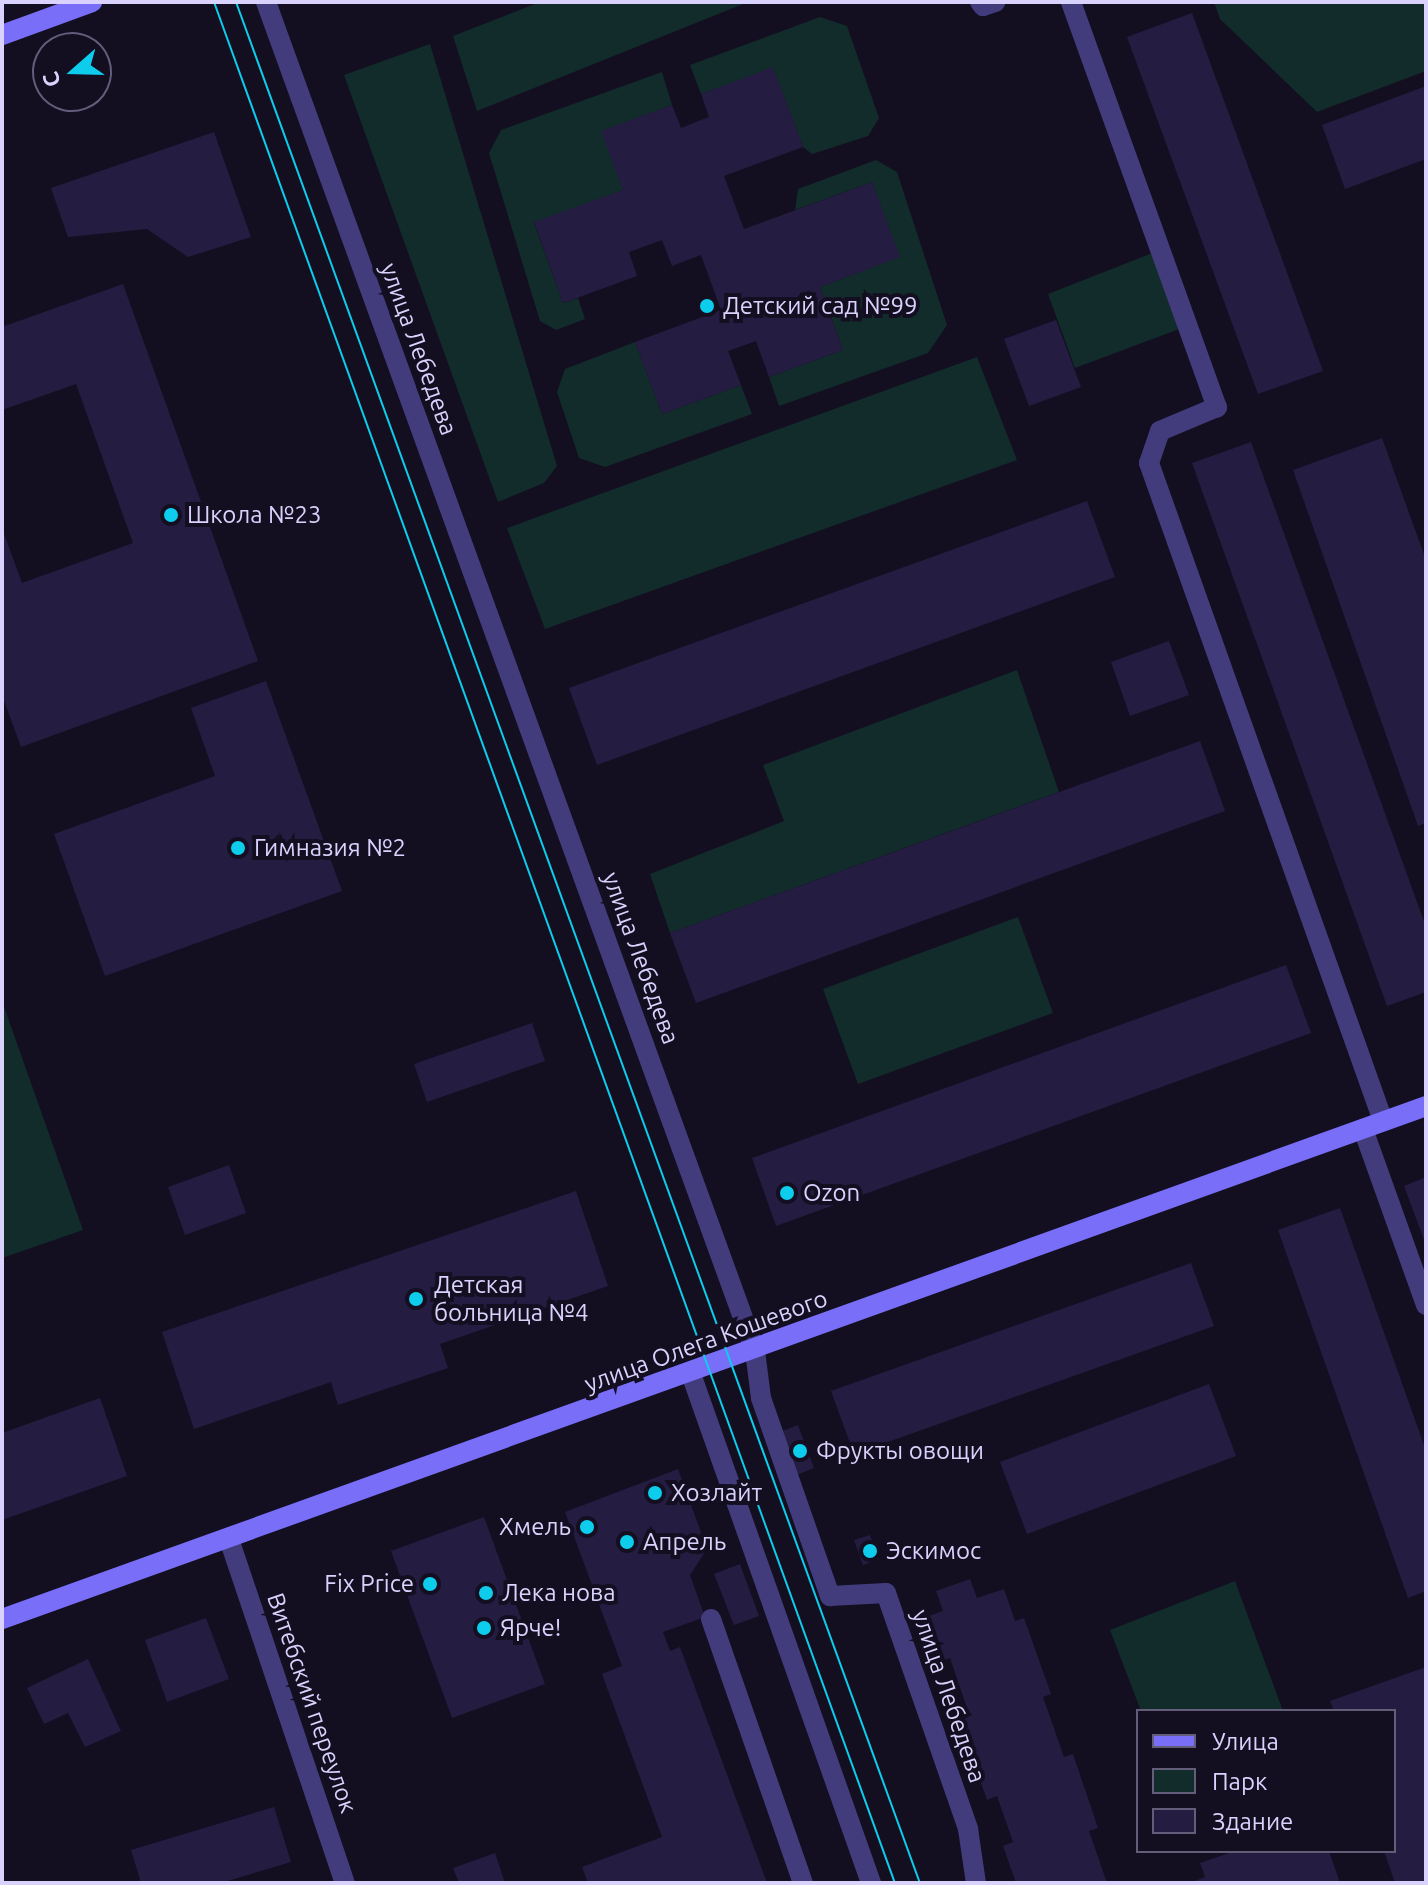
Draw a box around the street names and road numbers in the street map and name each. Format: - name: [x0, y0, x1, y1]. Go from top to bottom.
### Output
- street label: улица Лебедева: [374, 259, 464, 439]
- street label: улица Лебедева: [596, 868, 686, 1048]
- street label: улица Олега Кошевого: [581, 1284, 831, 1398]
- street label: Витебский переулок: [261, 1589, 363, 1817]
- street label: улица Лебедева: [906, 1606, 992, 1786]

